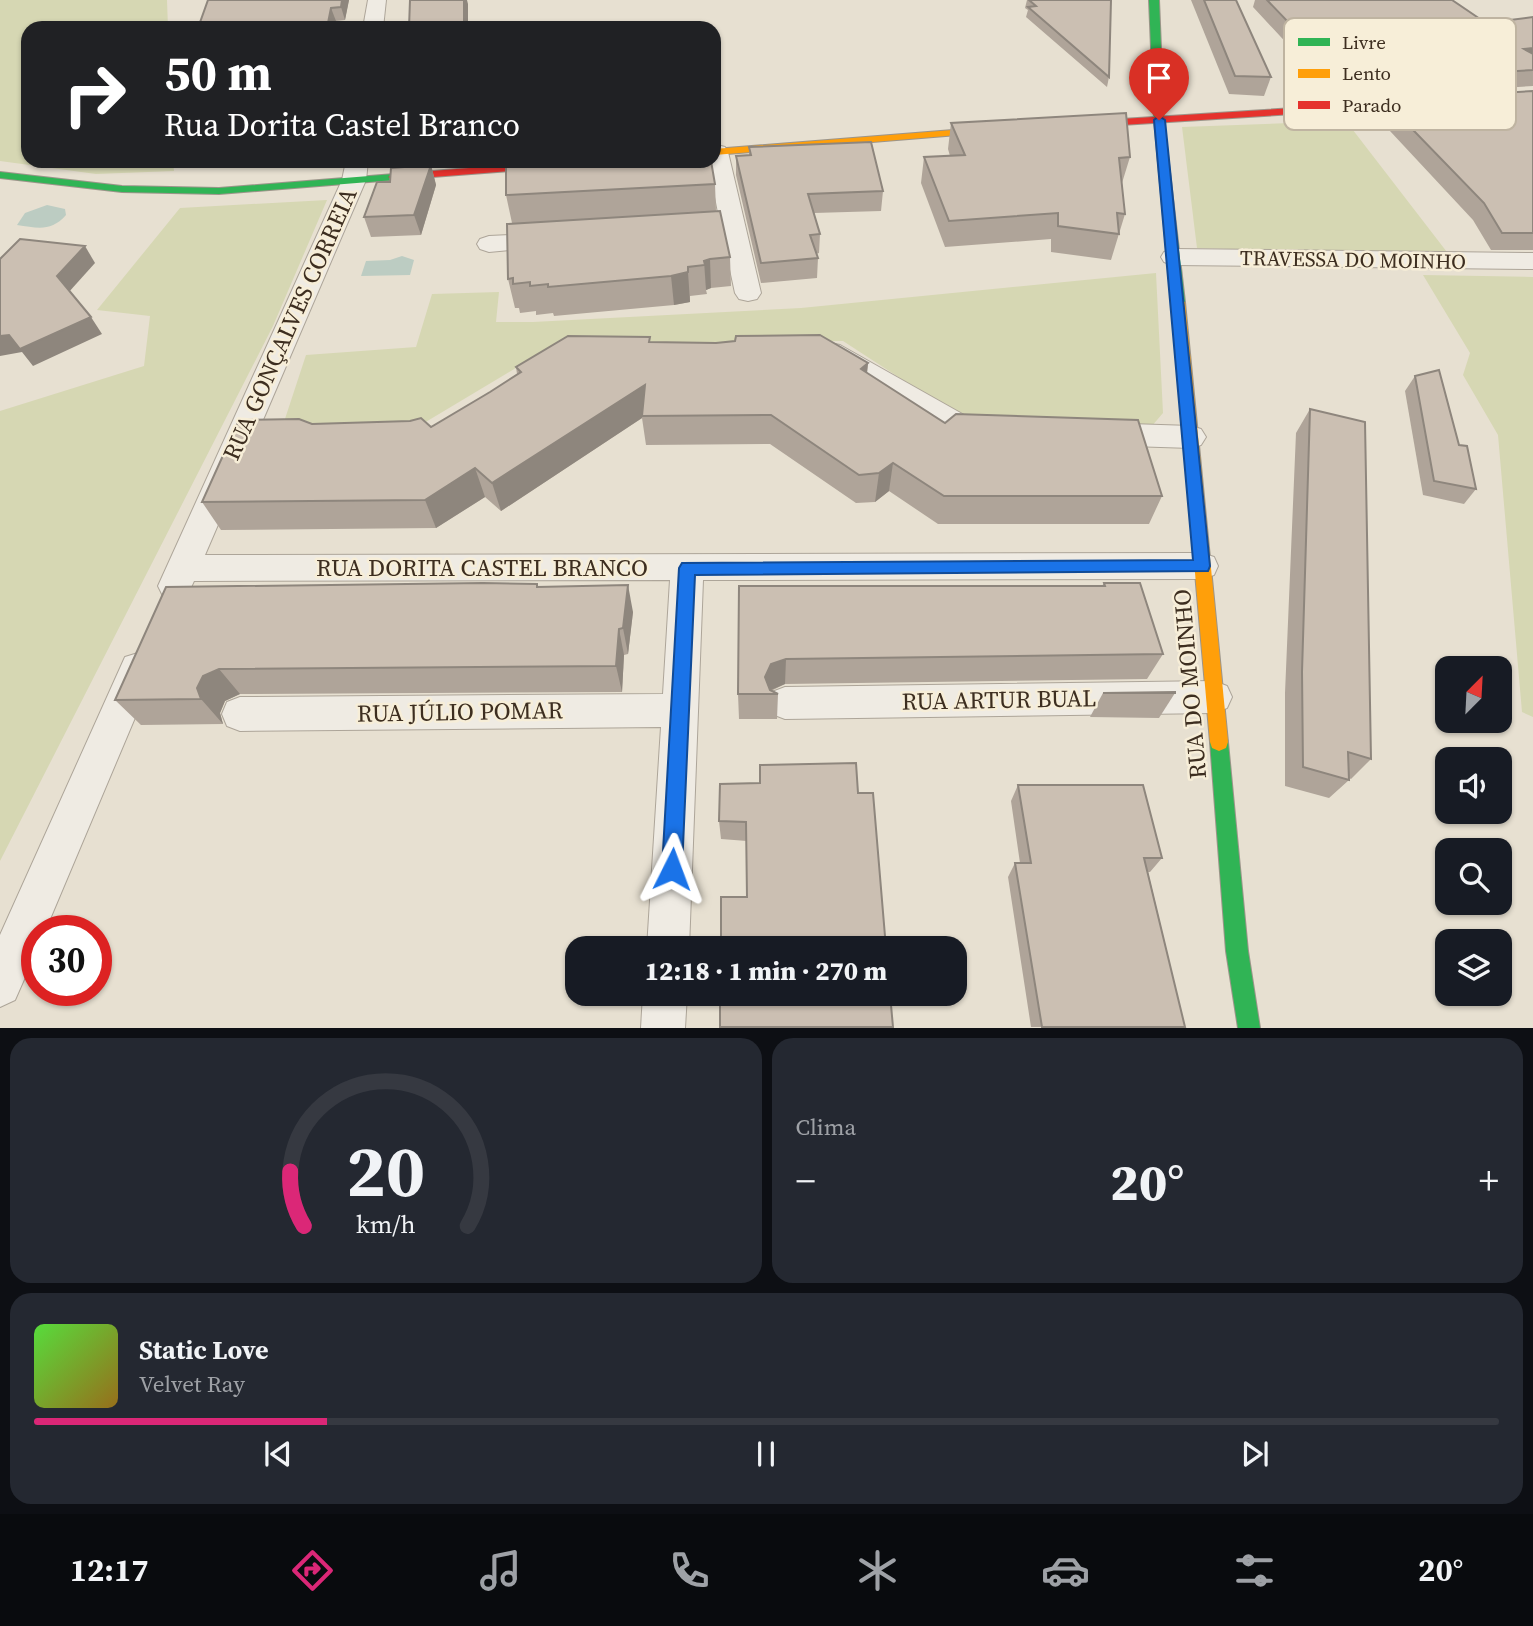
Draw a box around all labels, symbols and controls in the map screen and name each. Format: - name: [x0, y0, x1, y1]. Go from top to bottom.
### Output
- legend: [1284, 18, 1516, 130]
- text: Livre: [1342, 29, 1386, 55]
- text: 50 m: [164, 39, 272, 106]
- pin: [1129, 48, 1189, 120]
- icon: right: [49, 49, 140, 140]
- icon: arrive: [1140, 59, 1178, 97]
- text: Lento: [1342, 60, 1391, 86]
- text: Parado: [1342, 92, 1401, 118]
- text: Rua Dorita Castel Branco: [164, 103, 520, 147]
- street label: RUA GONÇALVES CORREIA: [214, 182, 365, 465]
- street label: TRAVESSA DO MOINHO: [1240, 243, 1466, 276]
- street label: RUA DORITA CASTEL BRANCO: [316, 551, 648, 584]
- street label: RUA DO MOINHO: [1165, 588, 1214, 781]
- north arrow: [1435, 656, 1512, 733]
- map controls: [1435, 656, 1512, 1006]
- street label: RUA ARTUR BUAL: [901, 681, 1097, 718]
- street label: RUA JÚLIO POMAR: [357, 693, 564, 730]
- button: sound: [1435, 747, 1512, 824]
- position arrow: [635, 832, 709, 906]
- button: search: [1435, 838, 1512, 915]
- speed limit sign: 30: [21, 915, 112, 1006]
- button: layers: [1435, 929, 1512, 1006]
- text: 12:18 · 1 min · 270 m: [645, 953, 887, 989]
- text: Clima: [796, 1111, 856, 1143]
- text: 20: [346, 1122, 425, 1221]
- text: 20°: [1110, 1146, 1184, 1217]
- text: −: [796, 1155, 816, 1207]
- text: +: [1479, 1155, 1499, 1207]
- text: km/h: [356, 1207, 416, 1241]
- text: Static Love: [139, 1332, 268, 1368]
- text: Velvet Ray: [139, 1368, 245, 1400]
- icon: previous: [259, 1435, 297, 1473]
- icon: pause: [747, 1435, 785, 1473]
- icon: next: [1236, 1435, 1274, 1473]
- icon: directions: [288, 1546, 337, 1595]
- icon: music: [476, 1546, 525, 1595]
- icon: phone: [665, 1546, 714, 1595]
- icon: climate: [853, 1546, 902, 1595]
- icon: car: [1041, 1546, 1090, 1595]
- icon: filters: [1230, 1546, 1279, 1595]
- text: 12:17: [70, 1548, 149, 1592]
- text: 20°: [1418, 1548, 1463, 1592]

